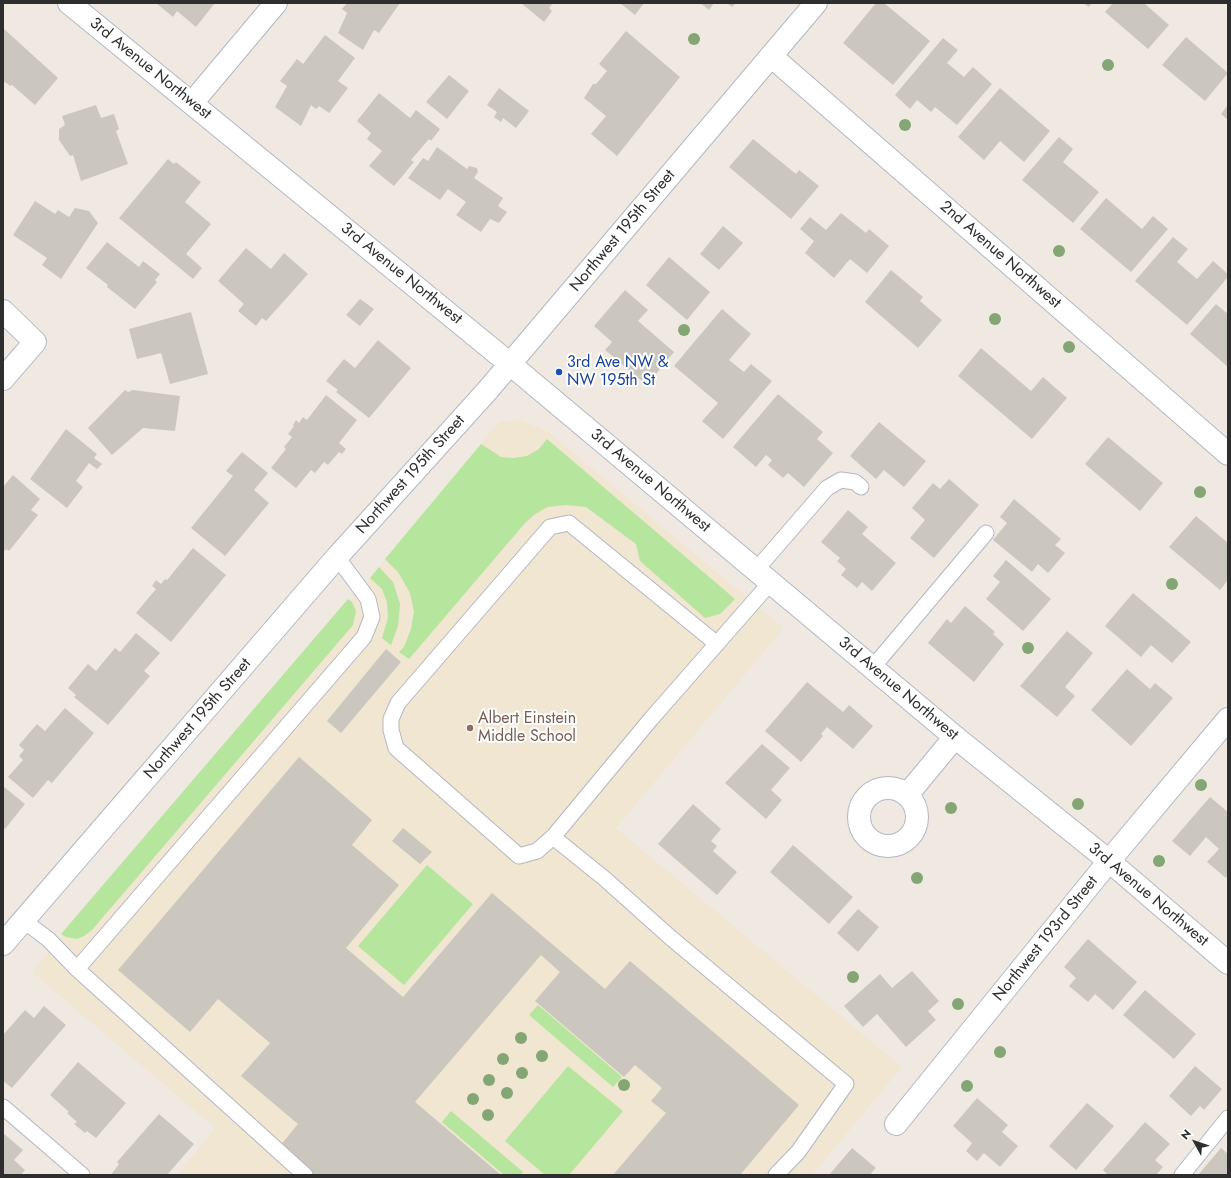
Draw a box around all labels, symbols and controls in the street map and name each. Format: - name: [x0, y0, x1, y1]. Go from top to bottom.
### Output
- street label: 3rd Avenue Northwest: [85, 14, 215, 124]
- street label: Northwest 195th Street: [566, 166, 680, 296]
- street label: 2nd Avenue Northwest: [936, 197, 1064, 313]
- street label: 3rd Avenue Northwest: [336, 219, 466, 329]
- place label: 3rd Ave NW & NW 195th St: [567, 353, 669, 391]
- marker: 3rd Ave NW & NW 195th St: [554, 367, 564, 377]
- street label: Northwest 195th Street: [353, 412, 469, 538]
- street label: 3rd Avenue Northwest: [586, 425, 714, 537]
- street label: 3rd Avenue Northwest: [834, 633, 962, 745]
- street label: Northwest 195th Street: [140, 655, 256, 783]
- place label: Albert Einstein Middle School: [478, 709, 576, 747]
- marker: Albert Einstein Middle School: [465, 723, 475, 733]
- street label: 3rd Avenue Northwest: [1084, 839, 1212, 951]
- street label: Northwest 193rd Street: [990, 873, 1102, 1005]
- north arrow: [1175, 1122, 1215, 1162]
- text: N: [1177, 1126, 1195, 1143]

